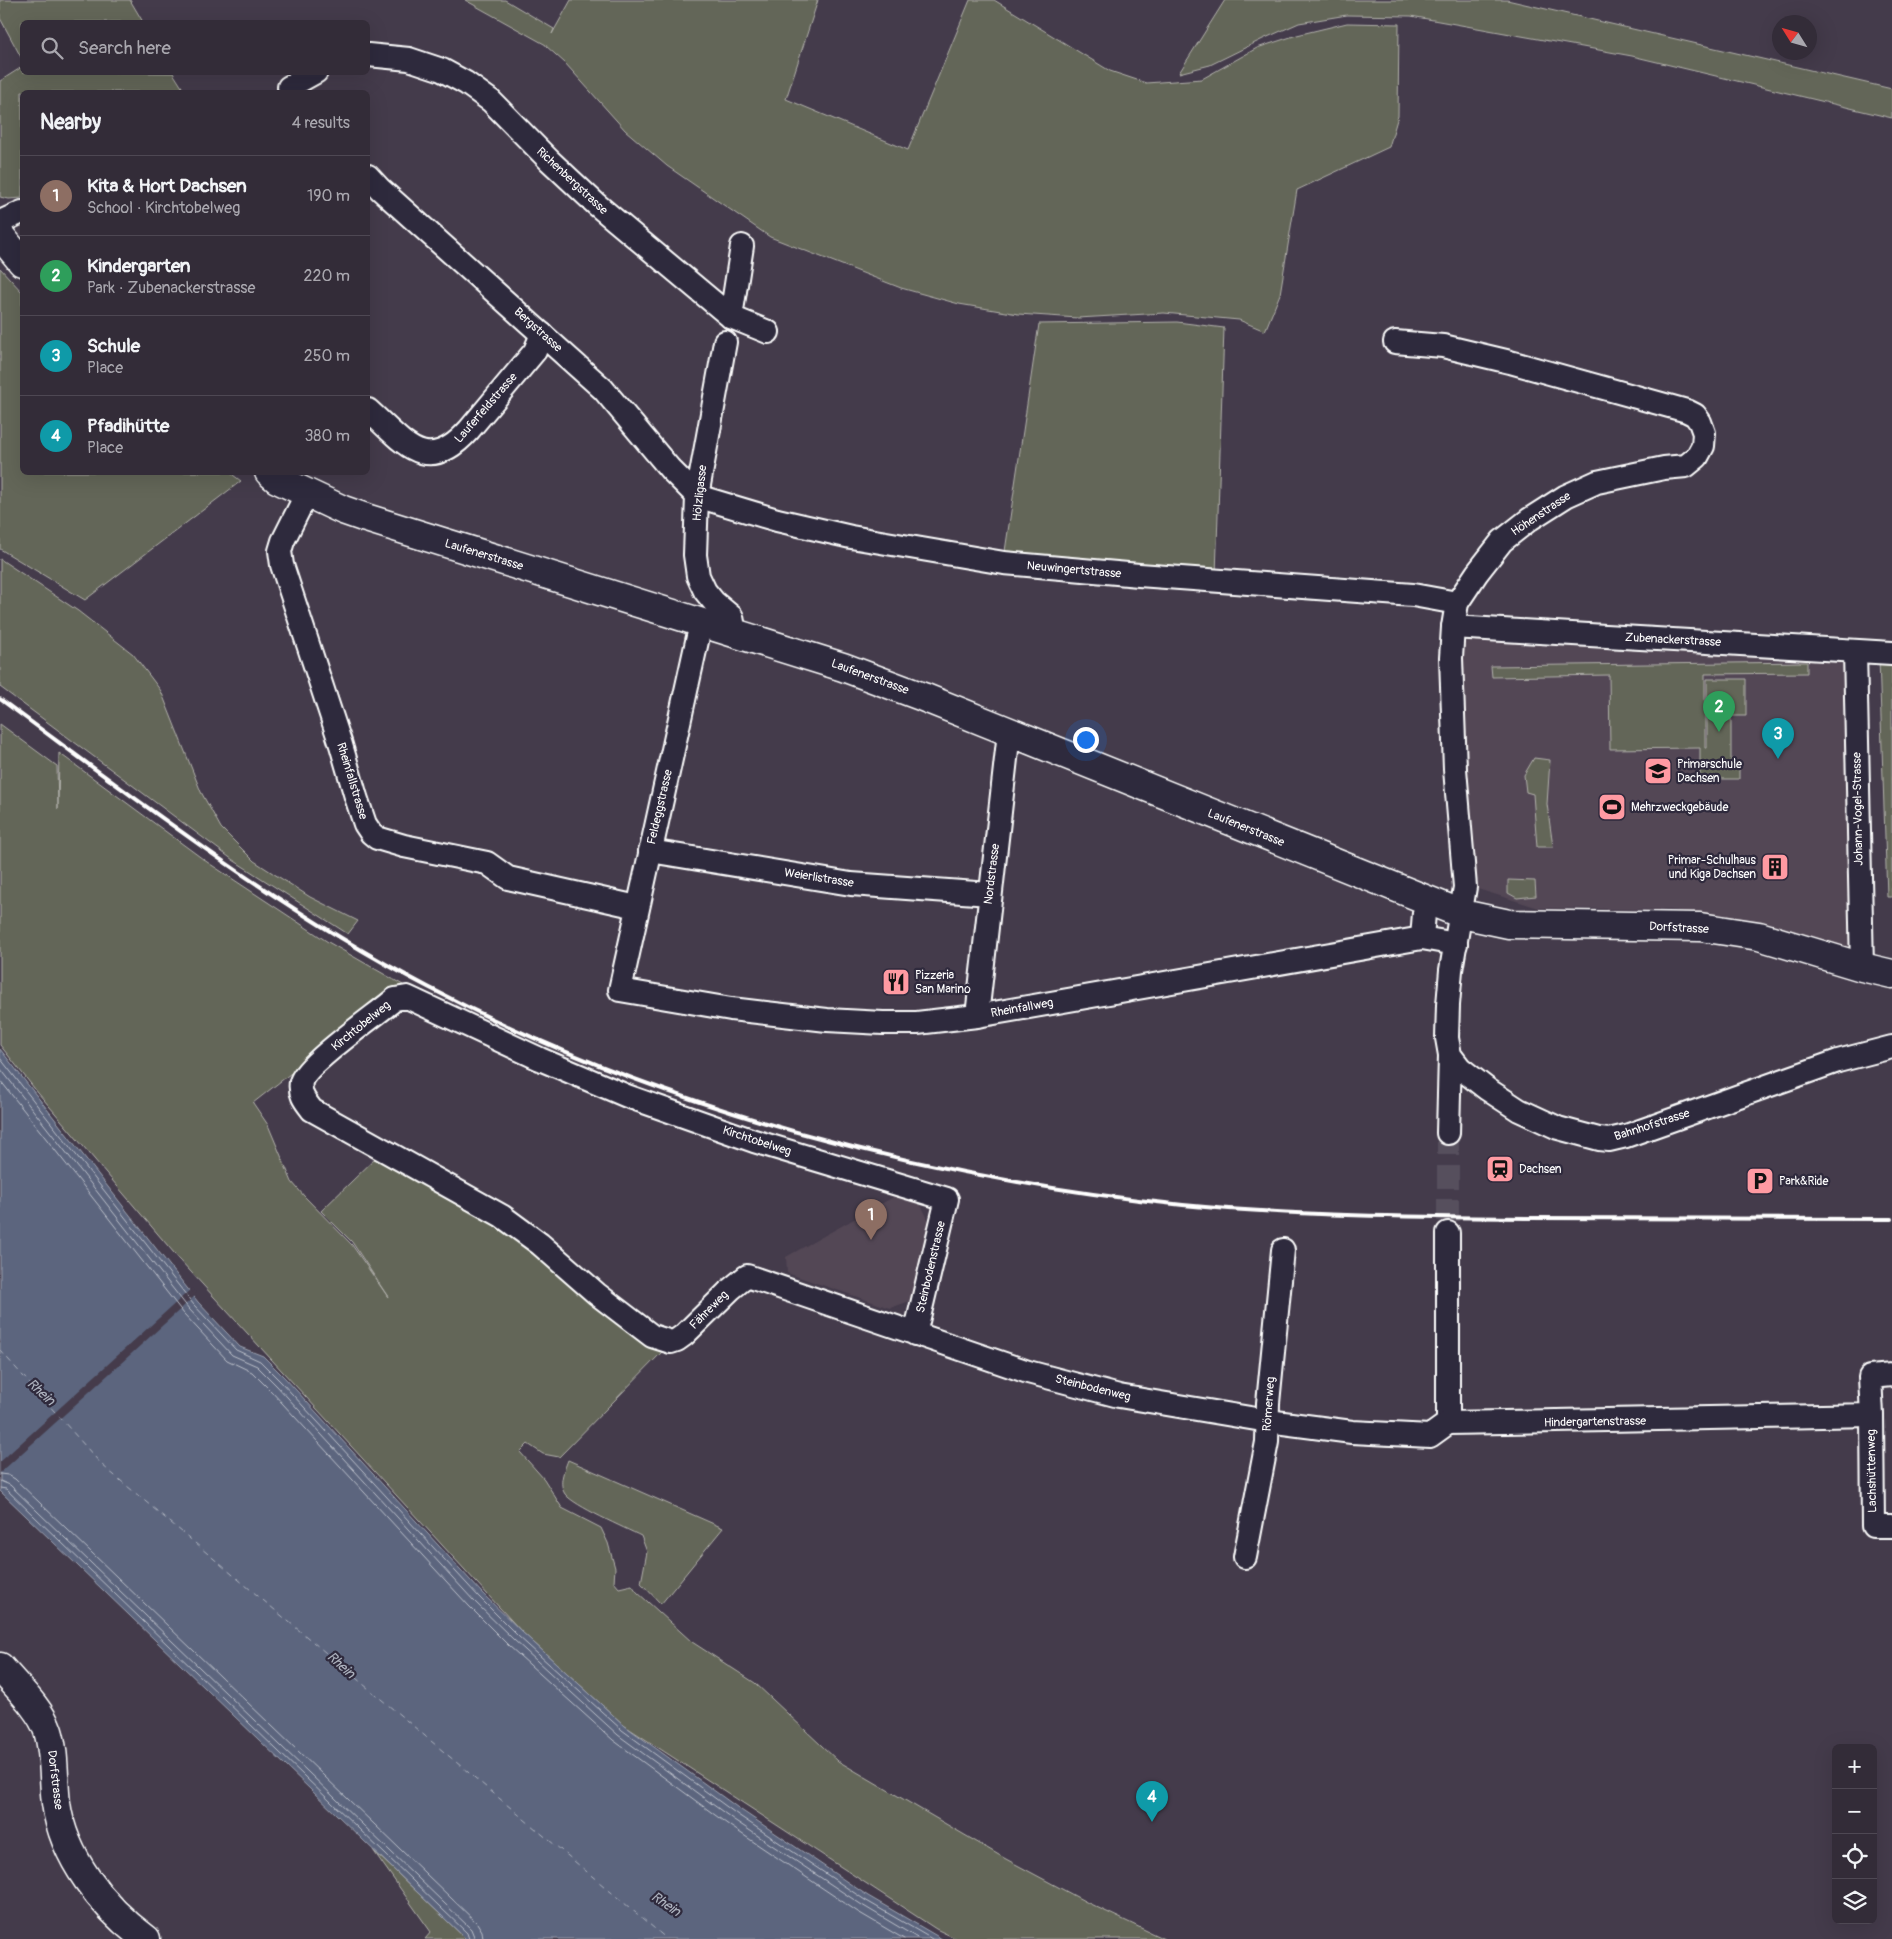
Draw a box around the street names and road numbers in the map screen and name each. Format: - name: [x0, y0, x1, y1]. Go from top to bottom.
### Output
- street label: Richenbergstrasse: [533, 144, 611, 218]
- street label: Bergstrasse: [511, 304, 565, 356]
- street label: Lauferfeldstrasse: [451, 370, 521, 446]
- street label: Hölzligasse: [690, 464, 710, 522]
- street label: Höhenstrasse: [1508, 489, 1574, 539]
- street label: Laufenerstrasse: [443, 536, 525, 574]
- street label: Neuwingertstrasse: [1026, 558, 1122, 582]
- street label: Zubenackerstrasse: [1625, 630, 1721, 650]
- street label: Laufenerstrasse: [829, 656, 911, 698]
- street label: Rheinfallstrasse: [333, 741, 371, 821]
- street label: Johann-Vogel-Strasse: [1850, 752, 1866, 866]
- street label: Feldeggstrasse: [644, 768, 676, 846]
- street label: Laufenerstrasse: [1205, 806, 1287, 850]
- street label: Nordstrasse: [981, 843, 1003, 905]
- street label: Weierlistrasse: [783, 865, 855, 891]
- street label: Dorfstrasse: [1649, 919, 1709, 937]
- street label: Rheinfallweg: [990, 995, 1054, 1021]
- street label: Kirchtobelweg: [329, 998, 393, 1054]
- street label: Bahnhofstrasse: [1612, 1106, 1692, 1144]
- street label: Kirchtobelweg: [721, 1123, 793, 1159]
- street label: Steinbodenstrasse: [913, 1220, 949, 1314]
- street label: Fähreweg: [687, 1288, 731, 1332]
- street label: Steinbodenweg: [1054, 1371, 1132, 1405]
- street label: Römerweg: [1260, 1376, 1278, 1432]
- street label: Hindergartenstrasse: [1544, 1414, 1646, 1430]
- street label: Lachshüttenweg: [1864, 1429, 1880, 1513]
- street label: Dorfstrasse: [44, 1749, 66, 1811]

